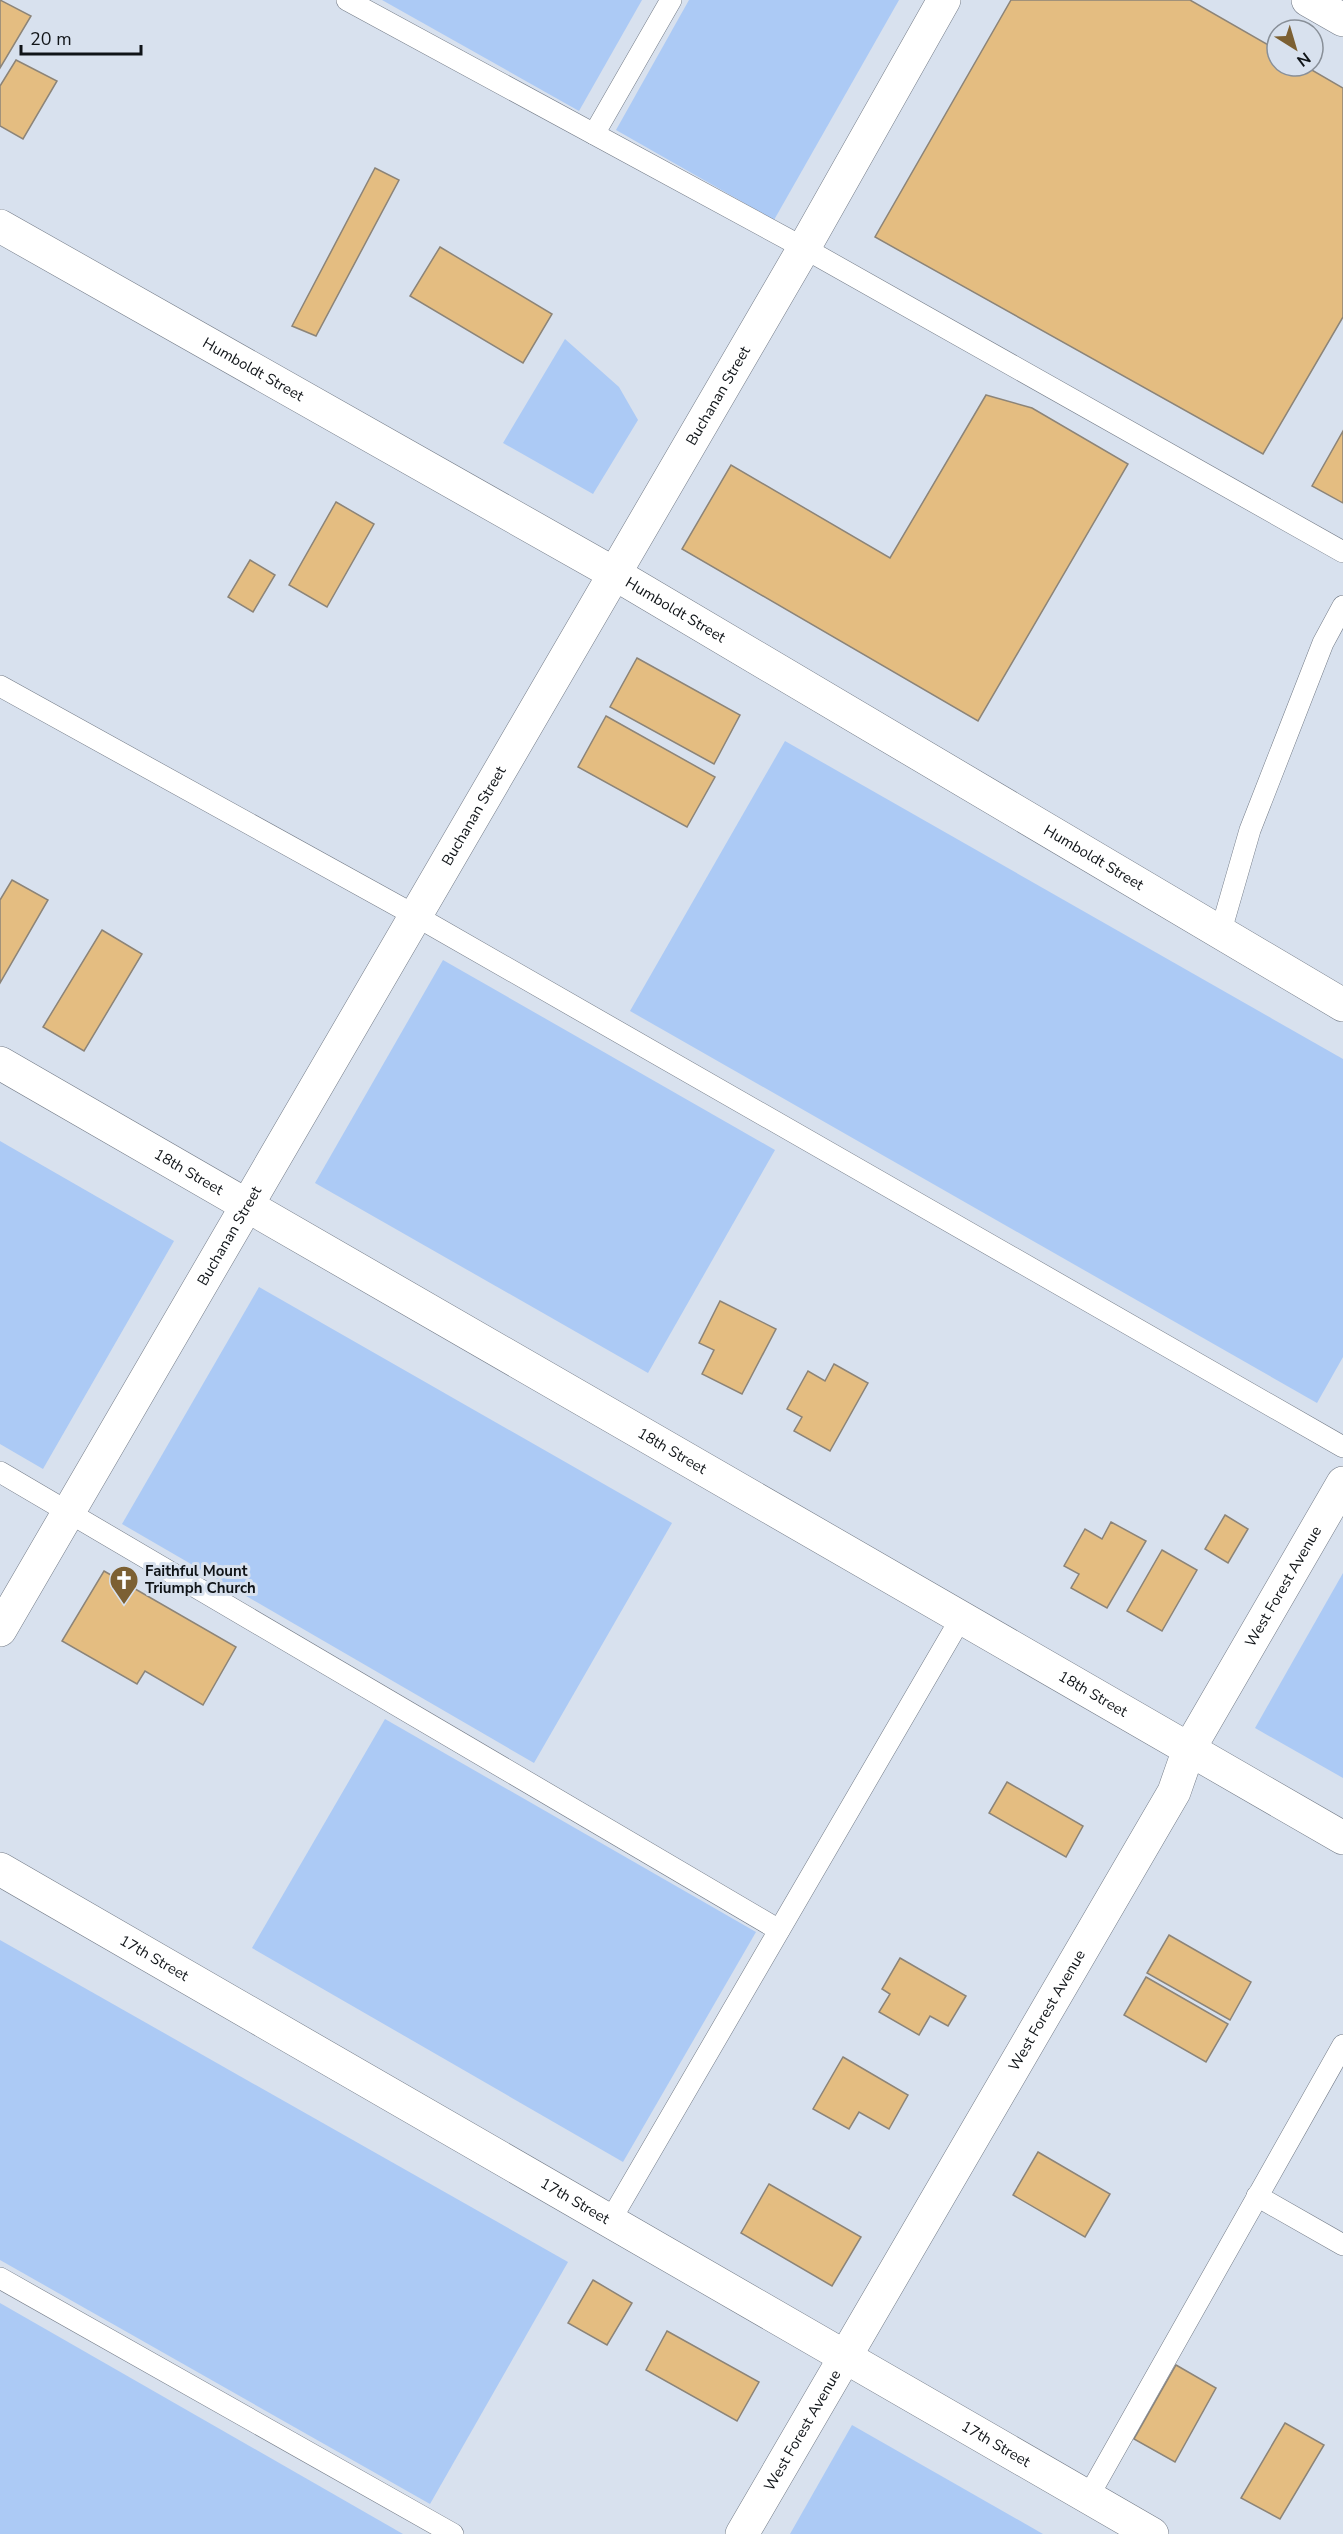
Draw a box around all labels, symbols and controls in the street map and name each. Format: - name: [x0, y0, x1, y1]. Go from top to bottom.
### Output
- scale bar: [21, 18, 141, 56]
- north arrow: [1265, 18, 1325, 78]
- text: 20 m: [30, 27, 72, 51]
- text: N: [1292, 47, 1315, 72]
- street label: Humboldt Street: [199, 333, 308, 406]
- street label: Buchanan Street: [681, 342, 755, 449]
- street label: Humboldt Street: [622, 572, 730, 648]
- street label: Buchanan Street: [437, 762, 511, 869]
- street label: Humboldt Street: [1040, 820, 1148, 895]
- street label: 18th Street: [151, 1144, 228, 1200]
- street label: Buchanan Street: [193, 1182, 266, 1289]
- street label: 18th Street: [634, 1423, 711, 1479]
- street label: West Forest Avenue: [1240, 1522, 1326, 1651]
- place label: Faithful Mount Triumph Church: [145, 1561, 256, 1598]
- church icon: Faithful Mount Triumph Church: [108, 1564, 140, 1606]
- street label: 18th Street: [1055, 1666, 1132, 1722]
- street label: 17th Street: [116, 1930, 193, 1986]
- street label: West Forest Avenue: [1004, 1946, 1090, 2074]
- street label: 17th Street: [537, 2173, 614, 2229]
- street label: West Forest Avenue: [759, 2366, 845, 2494]
- street label: 17th Street: [958, 2416, 1035, 2472]

